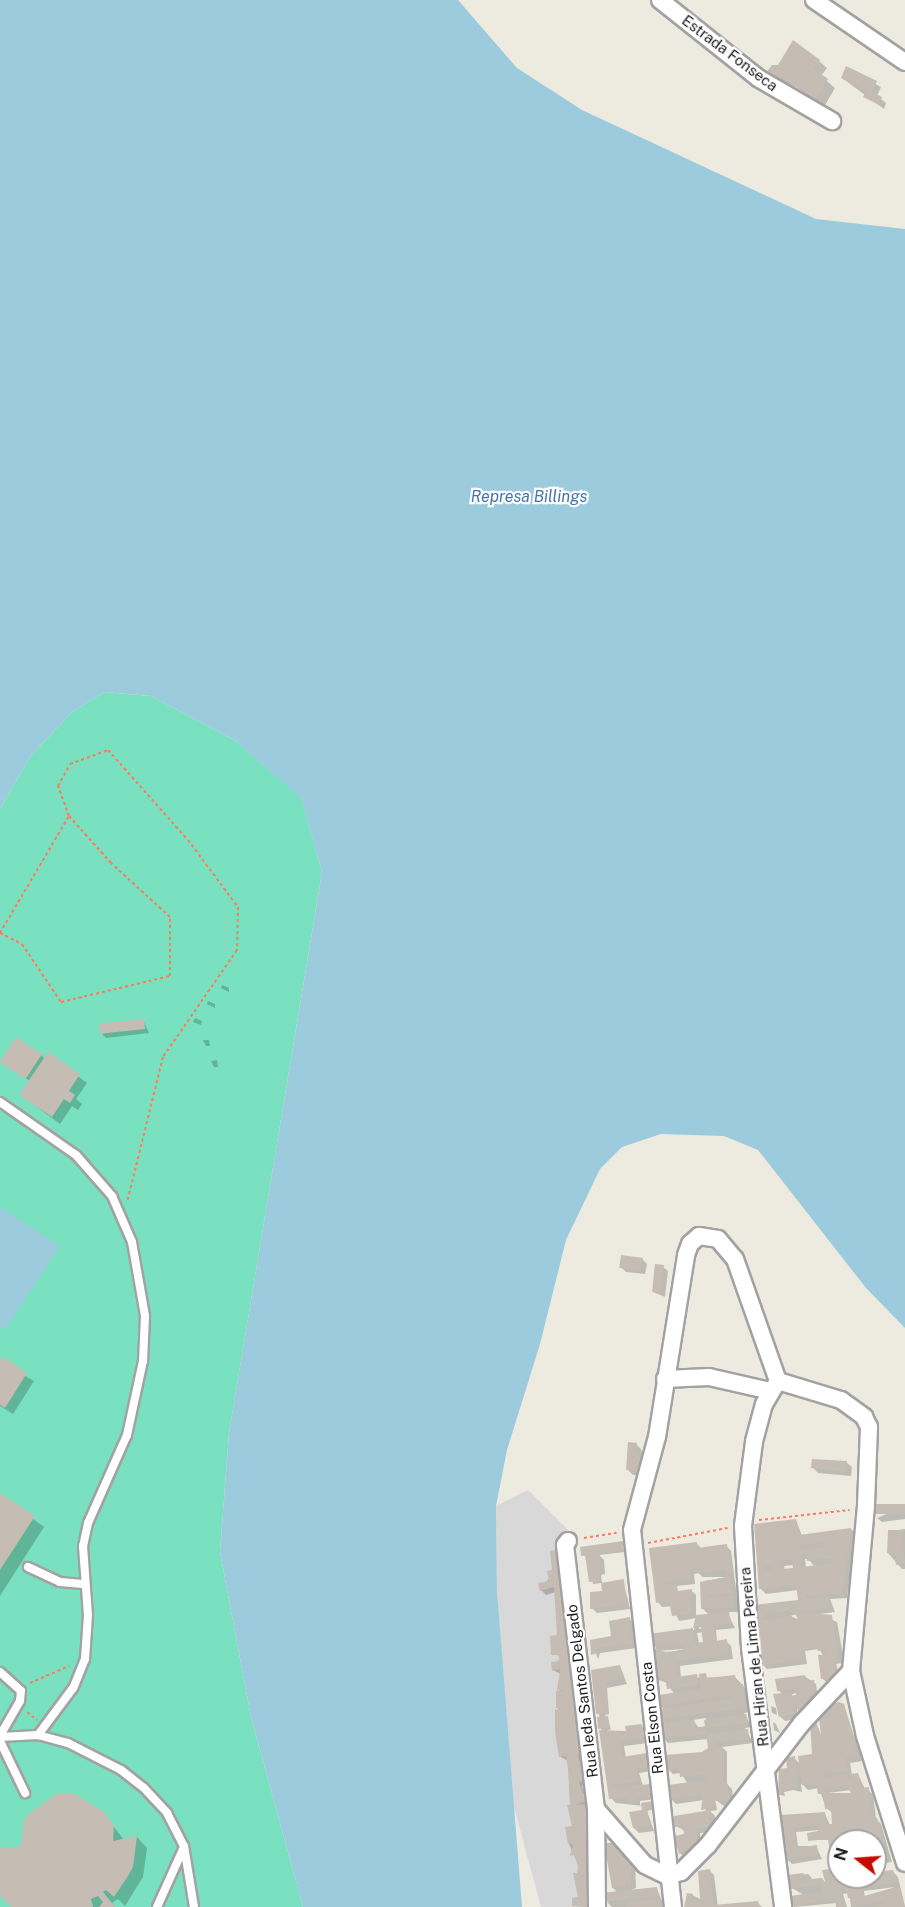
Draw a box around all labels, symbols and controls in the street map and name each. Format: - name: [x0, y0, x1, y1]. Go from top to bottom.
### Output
- street label: Estrada Fonseca: [679, 11, 781, 95]
- water label: Represa Billings: [471, 487, 587, 507]
- street label: Rua Hiran de Lima Pereira: [736, 1566, 772, 1748]
- street label: Rua Ieda Santos Delgado: [562, 1603, 602, 1779]
- street label: Rua Elson Costa: [637, 1661, 667, 1775]
- north arrow: [827, 1829, 887, 1889]
- text: N: [830, 1845, 852, 1863]

